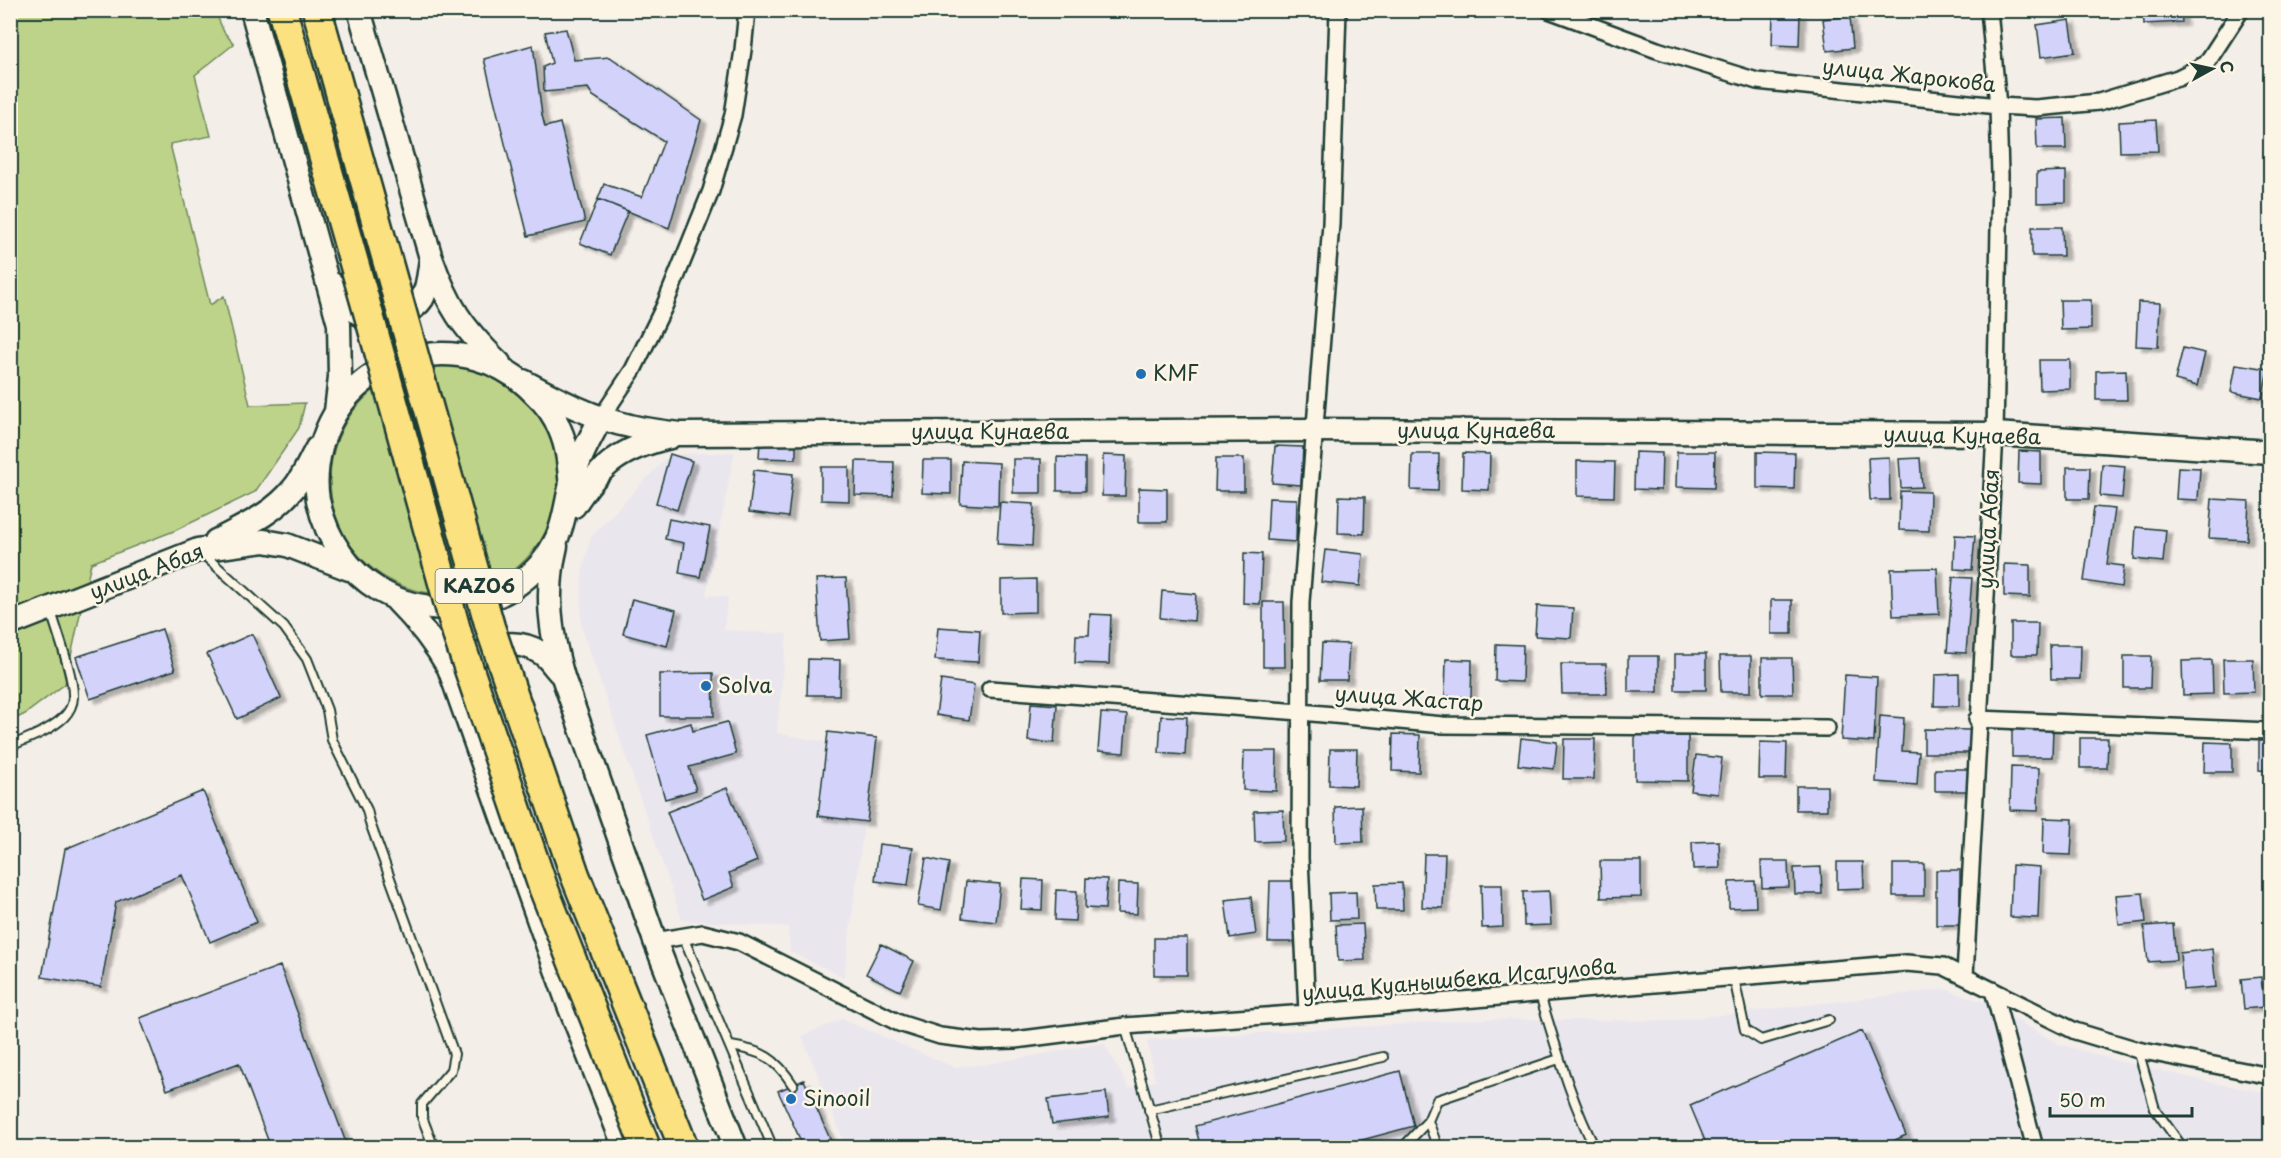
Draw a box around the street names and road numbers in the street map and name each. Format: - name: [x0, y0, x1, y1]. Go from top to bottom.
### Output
- street label: улица Жарокова: [1821, 49, 1998, 99]
- street label: улица Кунаева: [1397, 413, 1555, 445]
- street label: улица Кунаева: [911, 414, 1069, 446]
- street label: улица Кунаева: [1883, 417, 2041, 451]
- street label: улица Абая: [1968, 468, 2006, 590]
- street label: улица Абая: [84, 534, 208, 607]
- road number: KАZ06: [436, 569, 522, 603]
- street label: улица Жастар: [1334, 676, 1484, 718]
- street label: улица Куанышбека Исагулова: [1301, 948, 1617, 1008]

